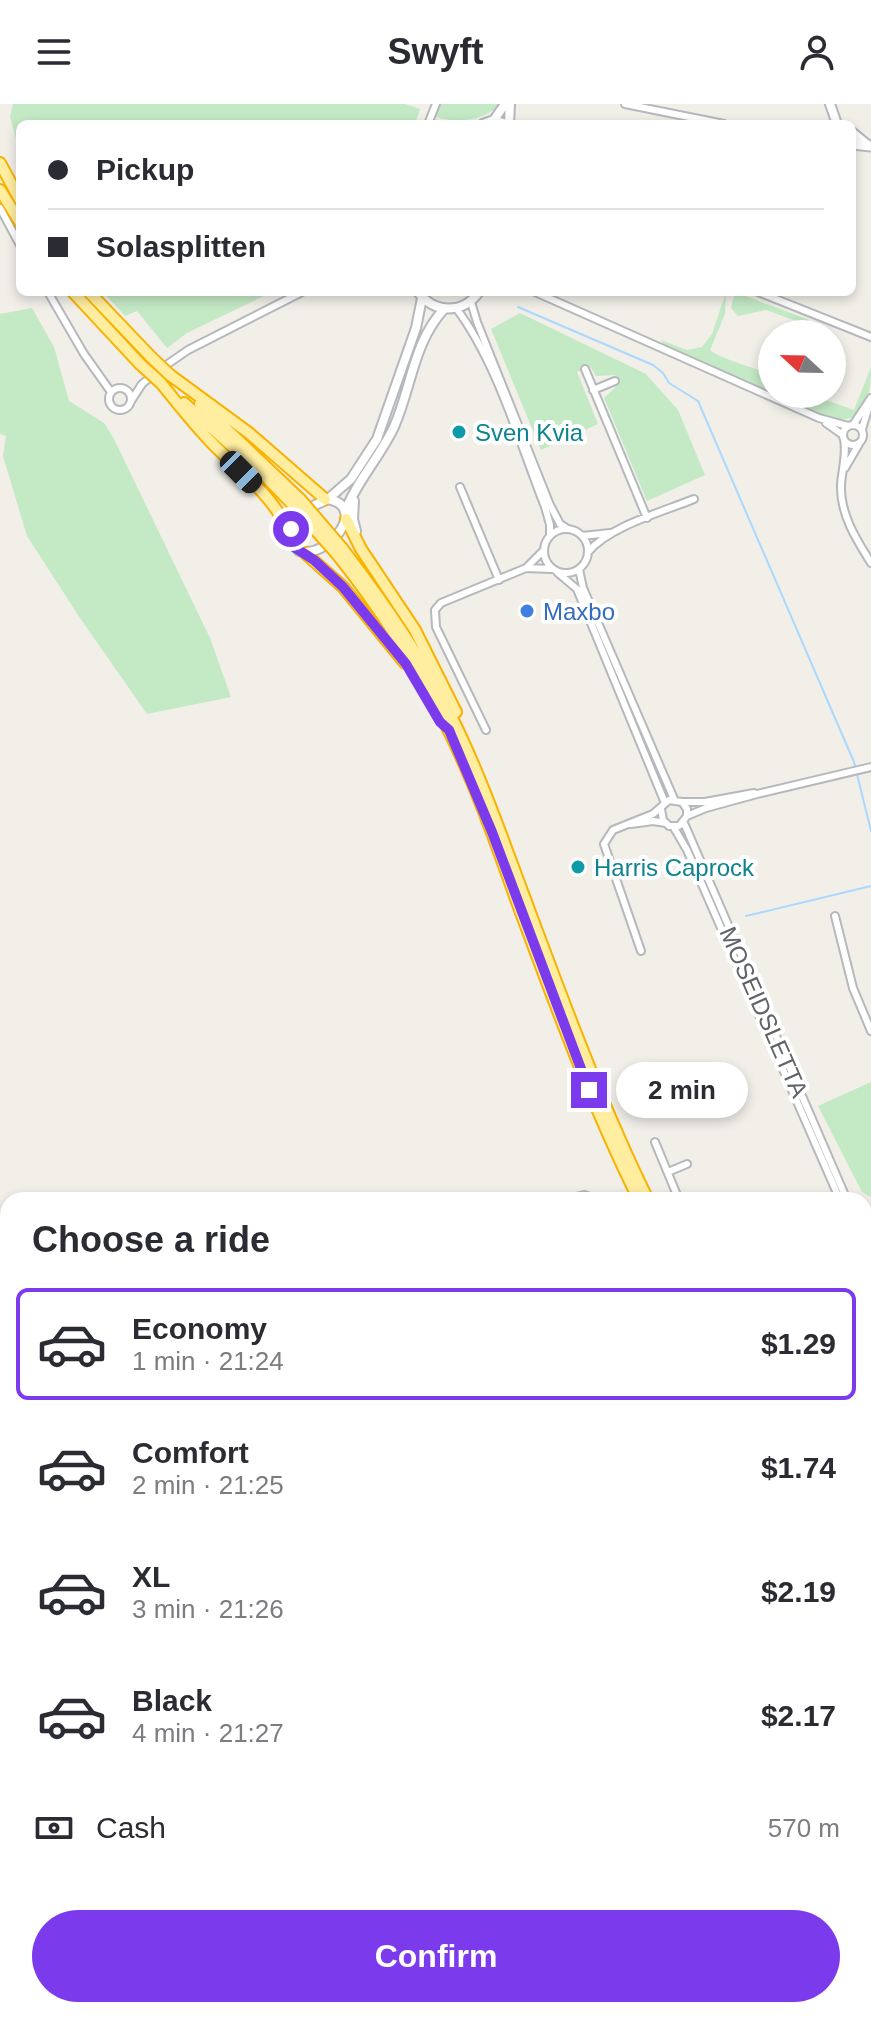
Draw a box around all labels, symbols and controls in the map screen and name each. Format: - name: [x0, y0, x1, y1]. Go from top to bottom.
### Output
- icon: menu: [32, 30, 76, 74]
- icon: person: [795, 30, 839, 74]
- text: Swyft: [387, 31, 484, 72]
- text: Pickup: [96, 153, 194, 186]
- text: Solasplitten: [96, 230, 266, 263]
- north arrow: [758, 320, 846, 408]
- map controls: [758, 320, 846, 408]
- place label: Sven Kvia: [475, 419, 584, 446]
- marker: Sven Kvia: [450, 423, 468, 441]
- car: [216, 447, 266, 497]
- route start: [273, 511, 309, 547]
- place label: Maxbo: [543, 598, 615, 625]
- marker: Maxbo: [518, 602, 536, 620]
- place label: Harris Caprock: [594, 854, 755, 881]
- marker: Harris Caprock: [569, 858, 587, 876]
- street label: MOSEIDSLETTA: [714, 923, 814, 1101]
- callout: 2 min: [617, 1062, 749, 1118]
- route end: [571, 1072, 607, 1108]
- text: 2 min: [648, 1075, 716, 1105]
- text: Choose a ride: [32, 1219, 270, 1260]
- icon: car: [36, 1308, 108, 1380]
- text: Economy: [132, 1312, 267, 1345]
- text: $1.29: [761, 1327, 836, 1360]
- text: 1 min · 21:24: [132, 1346, 284, 1376]
- icon: car: [36, 1432, 108, 1504]
- text: Comfort: [132, 1436, 249, 1469]
- text: $1.74: [761, 1451, 836, 1484]
- text: 2 min · 21:25: [132, 1470, 284, 1500]
- icon: car: [36, 1556, 108, 1628]
- text: XL: [132, 1560, 170, 1593]
- text: $2.19: [761, 1575, 836, 1608]
- text: 3 min · 21:26: [132, 1594, 284, 1624]
- icon: car: [36, 1680, 108, 1752]
- text: Black: [132, 1684, 212, 1717]
- text: $2.17: [761, 1699, 836, 1732]
- text: 4 min · 21:27: [132, 1718, 284, 1748]
- icon: cash: [32, 1806, 76, 1850]
- text: Cash: [96, 1811, 166, 1844]
- text: 570 m: [768, 1813, 840, 1843]
- button: Confirm: [32, 1910, 840, 2002]

